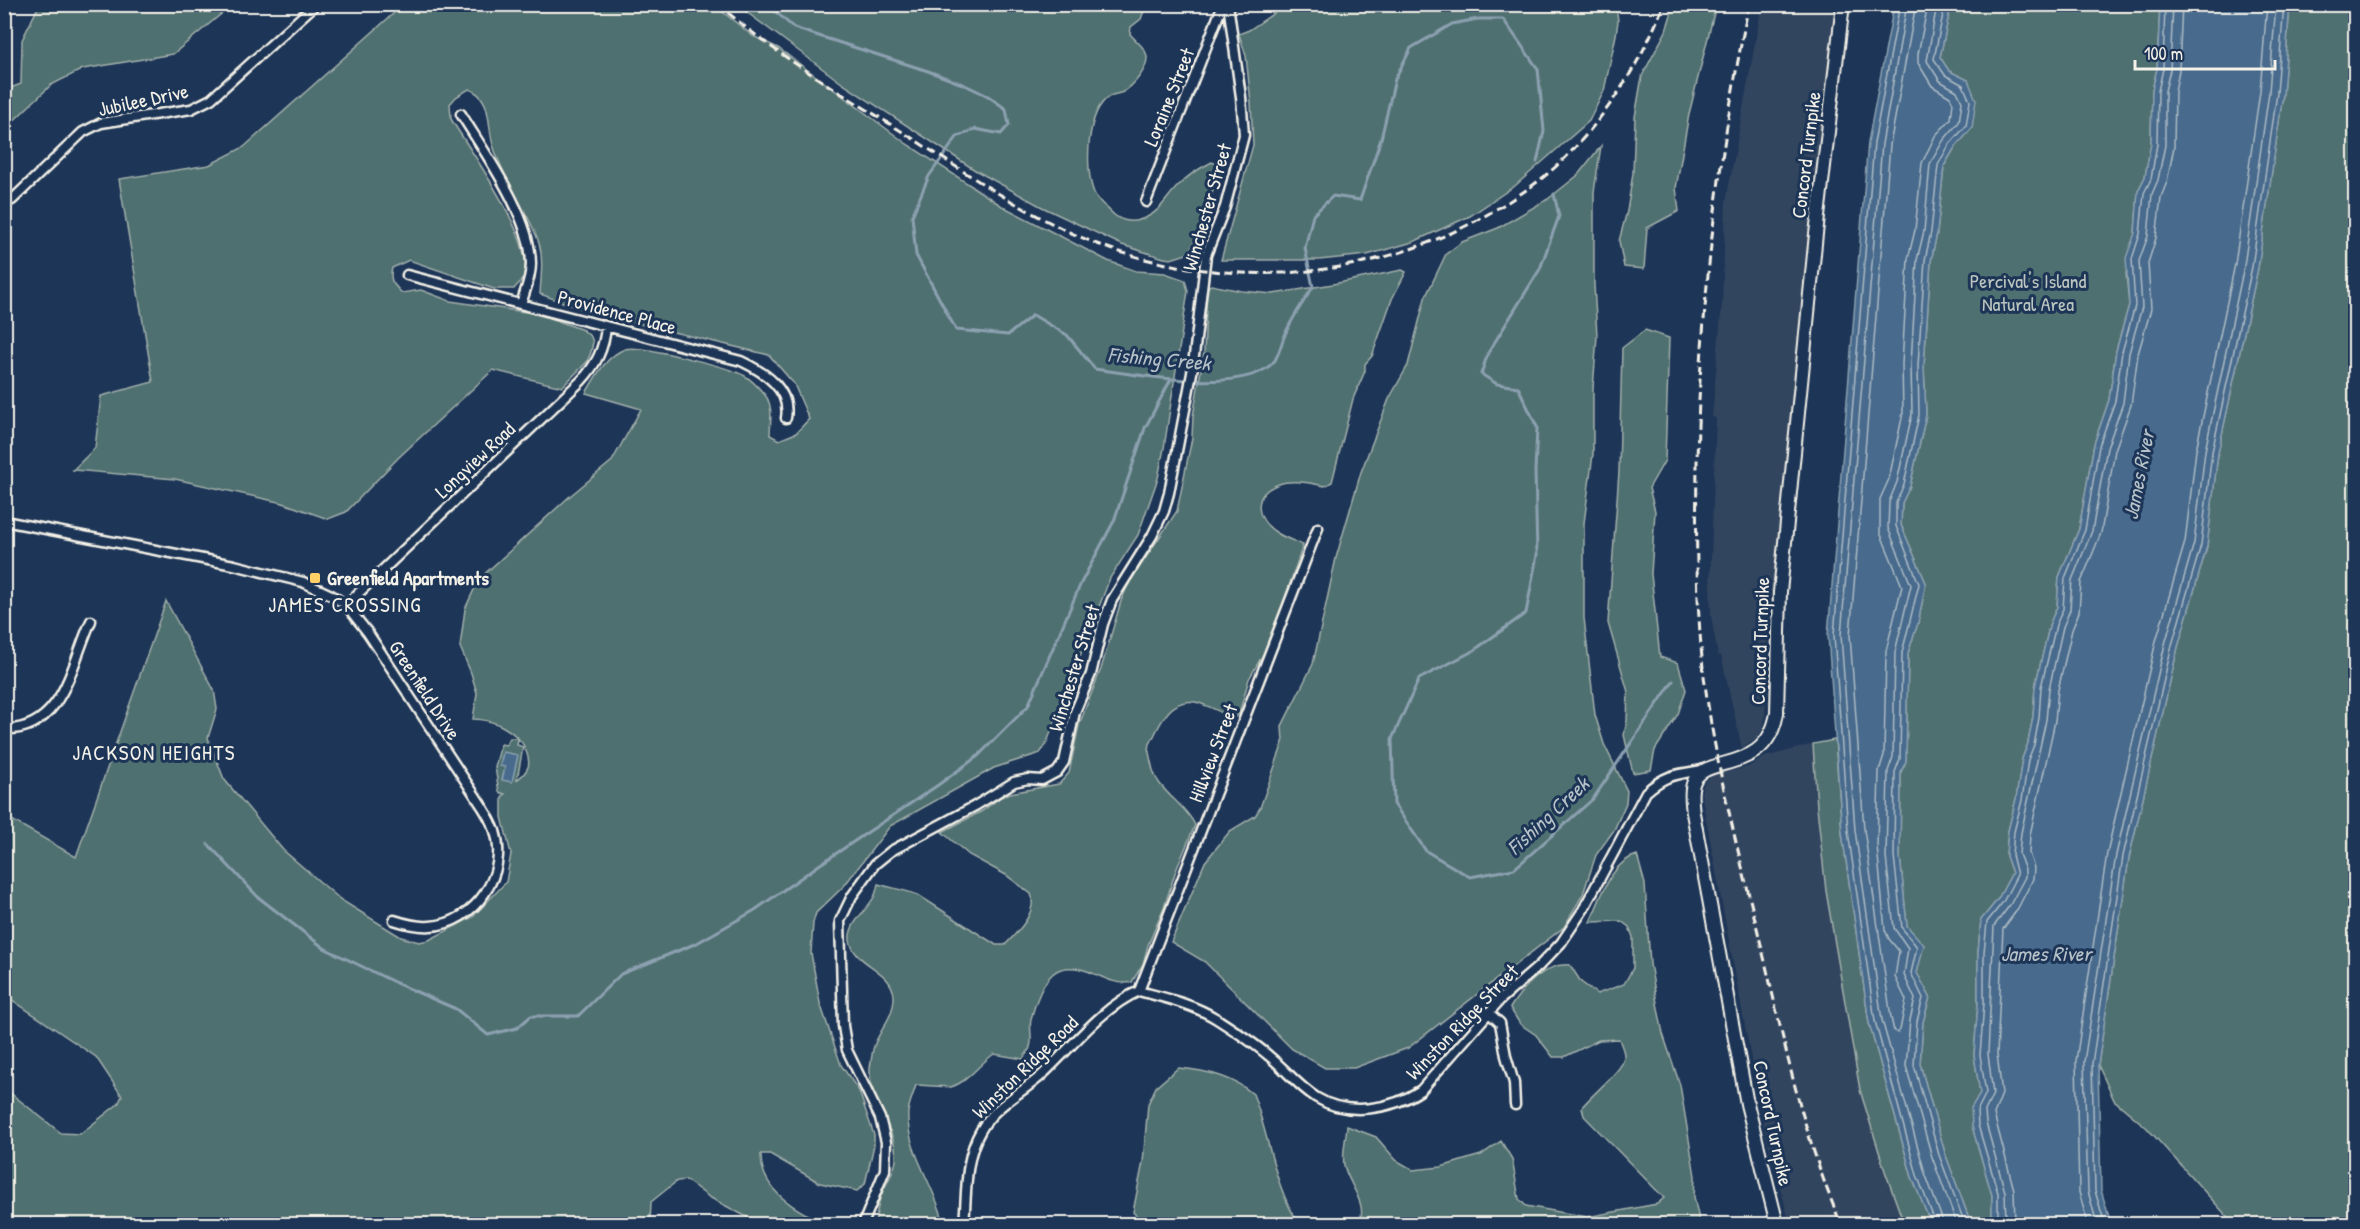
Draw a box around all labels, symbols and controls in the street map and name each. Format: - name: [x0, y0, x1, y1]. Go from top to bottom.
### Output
- scale bar: [2135, 33, 2274, 71]
- text: 100 m: [2144, 41, 2183, 66]
- street label: Loraine Street: [1137, 43, 1201, 150]
- street label: Jubilee Drive: [95, 77, 191, 122]
- street label: Concord Turnpike: [1784, 90, 1827, 220]
- street label: Winchester Street: [1175, 139, 1238, 274]
- park label: Percival's Island Natural Area: [1970, 267, 2087, 317]
- street label: Providence Place: [555, 283, 679, 340]
- water label: Fishing Creek: [1107, 340, 1214, 378]
- street label: Longview Road: [429, 415, 521, 504]
- water label: James River: [2116, 425, 2162, 522]
- place label: Greenfield Apartments: [327, 564, 489, 592]
- marker: Greenfield Apartments: [308, 571, 322, 585]
- street label: Concord Turnpike: [1744, 577, 1775, 705]
- district label: JAMES CROSSING: [268, 590, 422, 619]
- street label: Winchester Street: [1041, 600, 1106, 735]
- street label: Greenfield Drive: [383, 635, 468, 745]
- street label: Hillview Street: [1181, 699, 1244, 806]
- district label: JACKSON HEIGHTS: [72, 738, 236, 767]
- water label: Fishing Creek: [1500, 768, 1597, 861]
- water label: James River: [2001, 939, 2094, 968]
- street label: Winston Ridge Street: [1399, 957, 1525, 1086]
- street label: Winston Ridge Road: [966, 1009, 1084, 1124]
- street label: Concord Turnpike: [1747, 1058, 1800, 1188]

